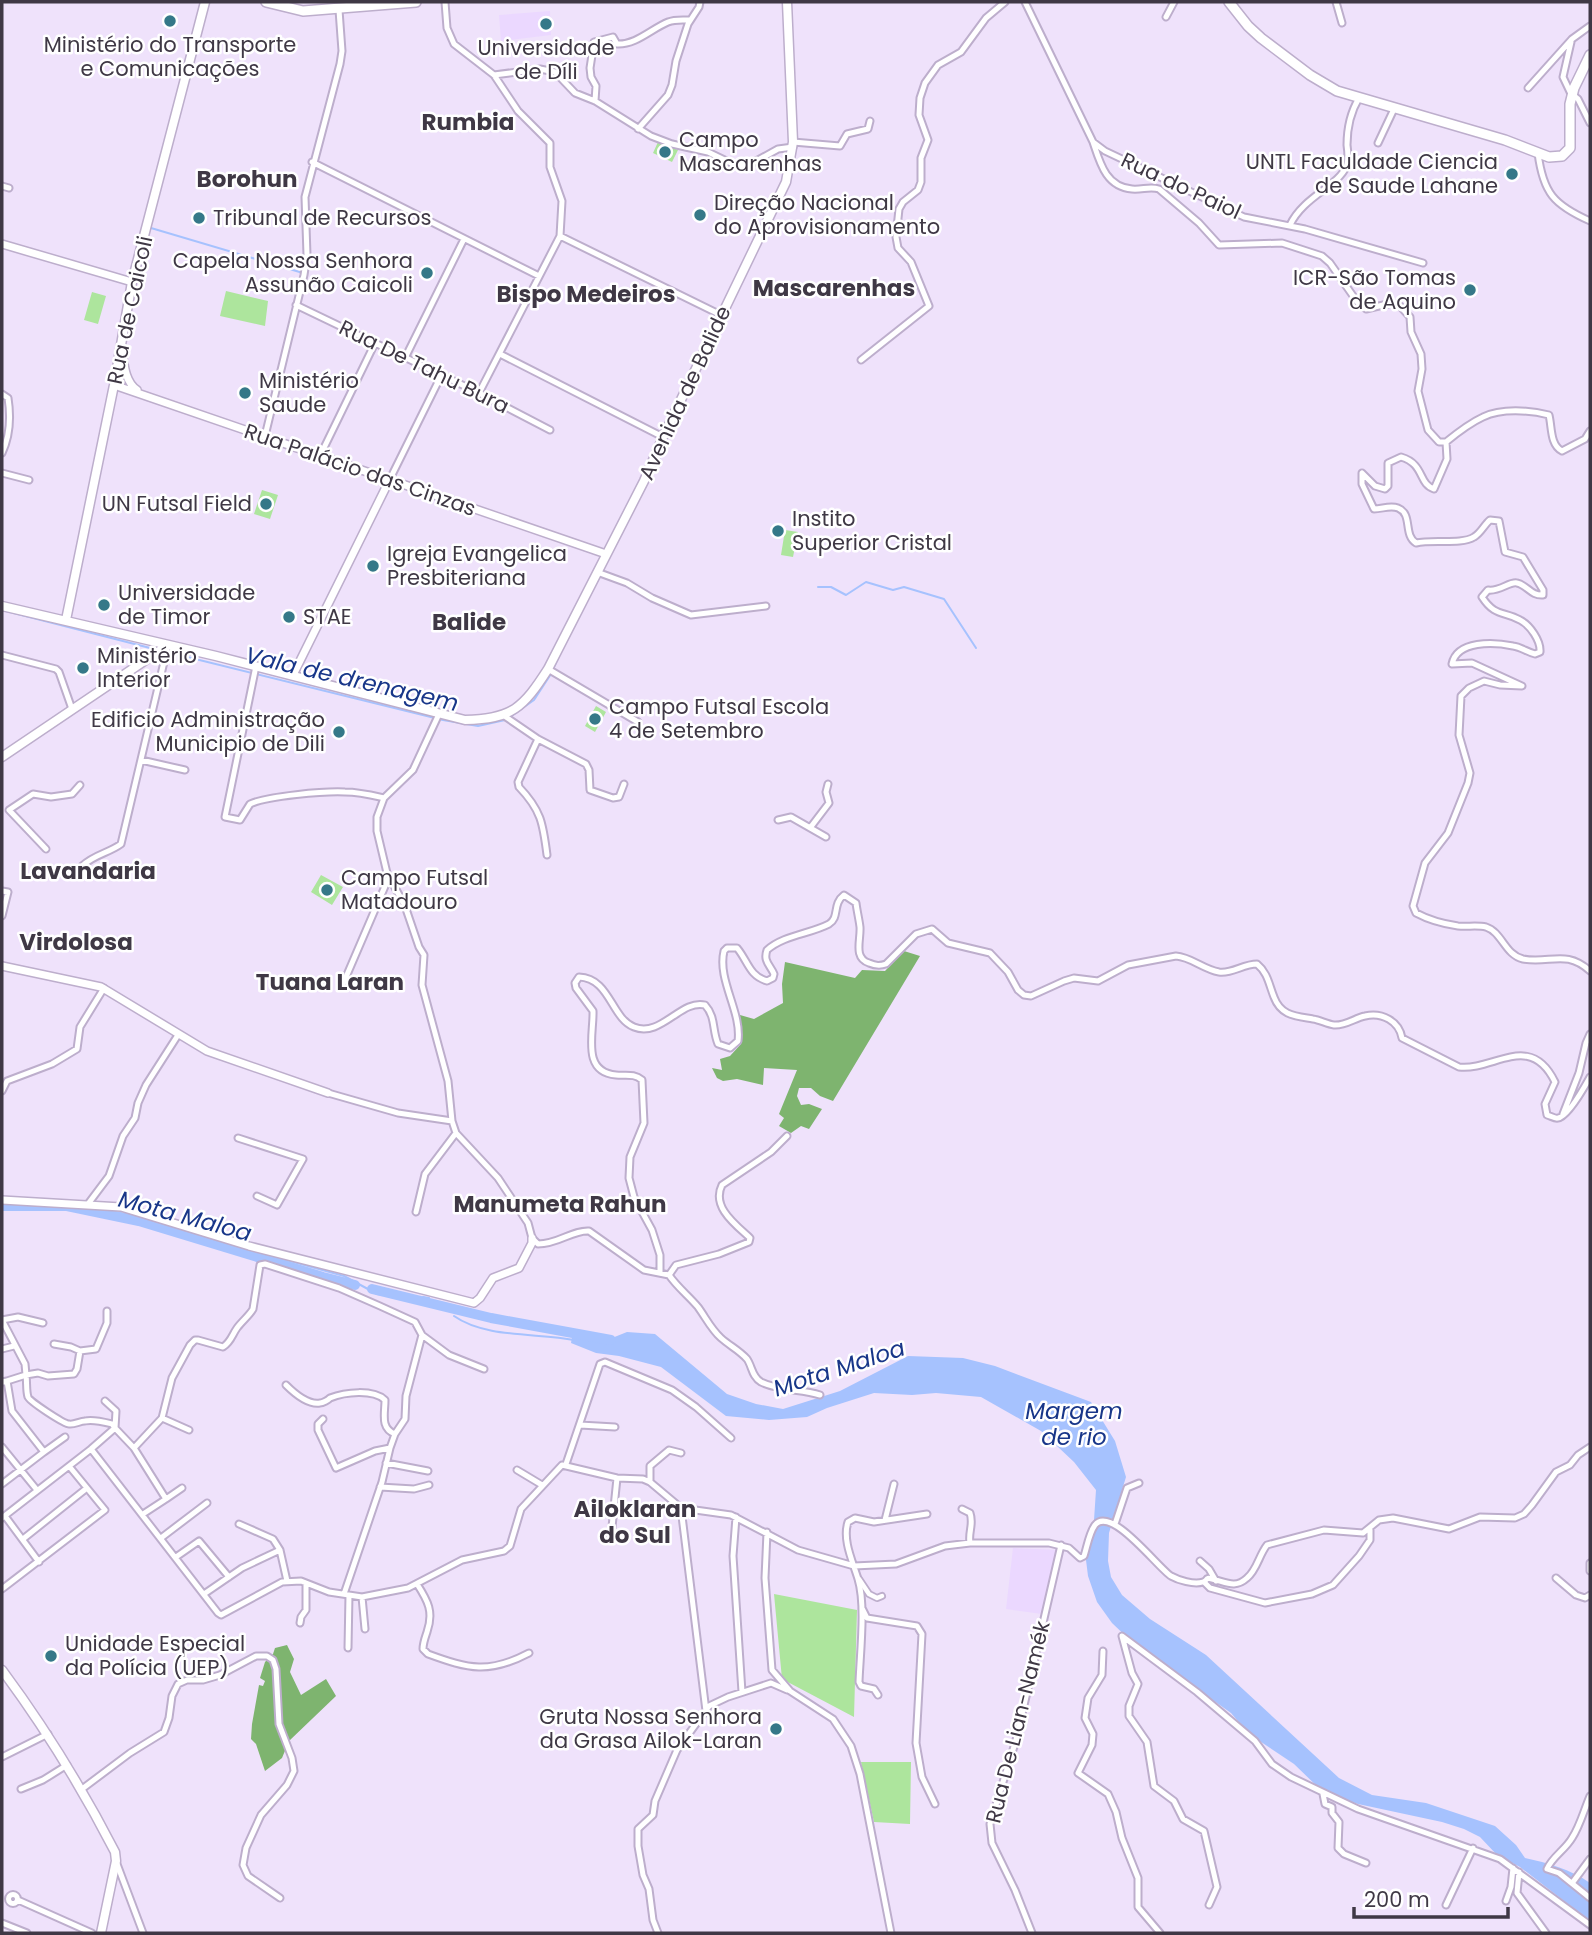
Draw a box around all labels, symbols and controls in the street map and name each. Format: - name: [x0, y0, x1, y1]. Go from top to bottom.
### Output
- marker: Ministério do Transporte e Comunicações: [162, 13, 178, 29]
- marker: Universidade de Díli: [538, 16, 554, 32]
- place label: Ministério do Transporte e Comunicações: [44, 30, 296, 83]
- place label: Universidade de Díli: [477, 33, 615, 86]
- district label: Rumbia: [422, 106, 514, 138]
- place label: Campo Mascarenhas: [679, 125, 822, 178]
- marker: Campo Mascarenhas: [657, 144, 673, 160]
- street label: Rua do Paiol: [1116, 145, 1246, 226]
- place label: UNTL Faculdade Ciencia de Saude Lahane: [1246, 147, 1498, 200]
- district label: Borohun: [197, 163, 297, 195]
- marker: UNTL Faculdade Ciencia de Saude Lahane: [1504, 166, 1520, 182]
- place label: Direção Nacional do Aprovisionamento: [714, 188, 940, 241]
- place label: Tribunal de Recursos: [213, 203, 431, 232]
- marker: Direção Nacional do Aprovisionamento: [692, 207, 708, 223]
- marker: Tribunal de Recursos: [191, 210, 207, 226]
- street label: Rua de Caicoli: [100, 233, 159, 387]
- place label: Capela Nossa Senhora Assunão Caicoli: [173, 246, 413, 299]
- place label: ICR-São Tomas de Aquino: [1293, 263, 1456, 316]
- marker: Capela Nossa Senhora Assunão Caicoli: [419, 265, 435, 281]
- district label: Mascarenhas: [753, 272, 915, 304]
- district label: Bispo Medeiros: [496, 278, 676, 310]
- marker: ICR-São Tomas de Aquino: [1462, 282, 1478, 298]
- street label: Avenida de Balide: [631, 301, 738, 485]
- street label: Rua De Tahu Bura: [334, 313, 514, 420]
- place label: Ministério Saude: [259, 366, 359, 419]
- marker: Ministério Saude: [237, 385, 253, 401]
- street label: Rua Palácio das Cinzas: [240, 416, 480, 523]
- place label: UN Futsal Field: [102, 489, 252, 518]
- marker: UN Futsal Field: [258, 496, 274, 512]
- place label: Instito Superior Cristal: [792, 504, 952, 557]
- marker: Instito Superior Cristal: [770, 523, 786, 539]
- place label: Igreja Evangelica Presbiteriana: [387, 539, 567, 592]
- marker: Igreja Evangelica Presbiteriana: [365, 558, 381, 574]
- place label: Universidade de Timor: [118, 578, 255, 631]
- marker: Universidade de Timor: [96, 597, 112, 613]
- place label: STAE: [303, 602, 352, 631]
- district label: Balide: [432, 606, 506, 638]
- marker: STAE: [281, 609, 297, 625]
- water label: Vala de drenagem: [242, 639, 462, 719]
- place label: Ministério Interior: [97, 641, 197, 694]
- marker: Ministério Interior: [75, 660, 91, 676]
- place label: Campo Futsal Escola 4 de Setembro: [609, 692, 829, 745]
- place label: Edificio Administração Municipio de Dili: [91, 705, 325, 758]
- marker: Campo Futsal Escola 4 de Setembro: [587, 711, 603, 727]
- marker: Edificio Administração Municipio de Dili: [331, 724, 347, 740]
- district label: Lavandaria: [20, 855, 156, 887]
- place label: Campo Futsal Matadouro: [341, 863, 488, 916]
- marker: Campo Futsal Matadouro: [319, 882, 335, 898]
- district label: Virdolosa: [19, 926, 133, 958]
- district label: Tuana Laran: [256, 966, 404, 998]
- water label: Mota Maloa: [115, 1183, 255, 1249]
- district label: Manumeta Rahun: [453, 1188, 667, 1220]
- water label: Mota Maloa: [769, 1332, 909, 1404]
- water label: Margem de rio: [1025, 1395, 1123, 1453]
- district label: Ailoklaran do Sul: [574, 1493, 696, 1551]
- street label: Rua De Lian-Namék: [978, 1618, 1057, 1826]
- place label: Unidade Especial da Polícia (UEP): [65, 1629, 245, 1682]
- marker: Unidade Especial da Polícia (UEP): [43, 1648, 59, 1664]
- place label: Gruta Nossa Senhora da Grasa Ailok-Laran: [539, 1702, 762, 1755]
- marker: Gruta Nossa Senhora da Grasa Ailok-Laran: [768, 1721, 784, 1737]
- scale bar: [1354, 1876, 1508, 1920]
- text: 200 m: [1364, 1885, 1430, 1914]

